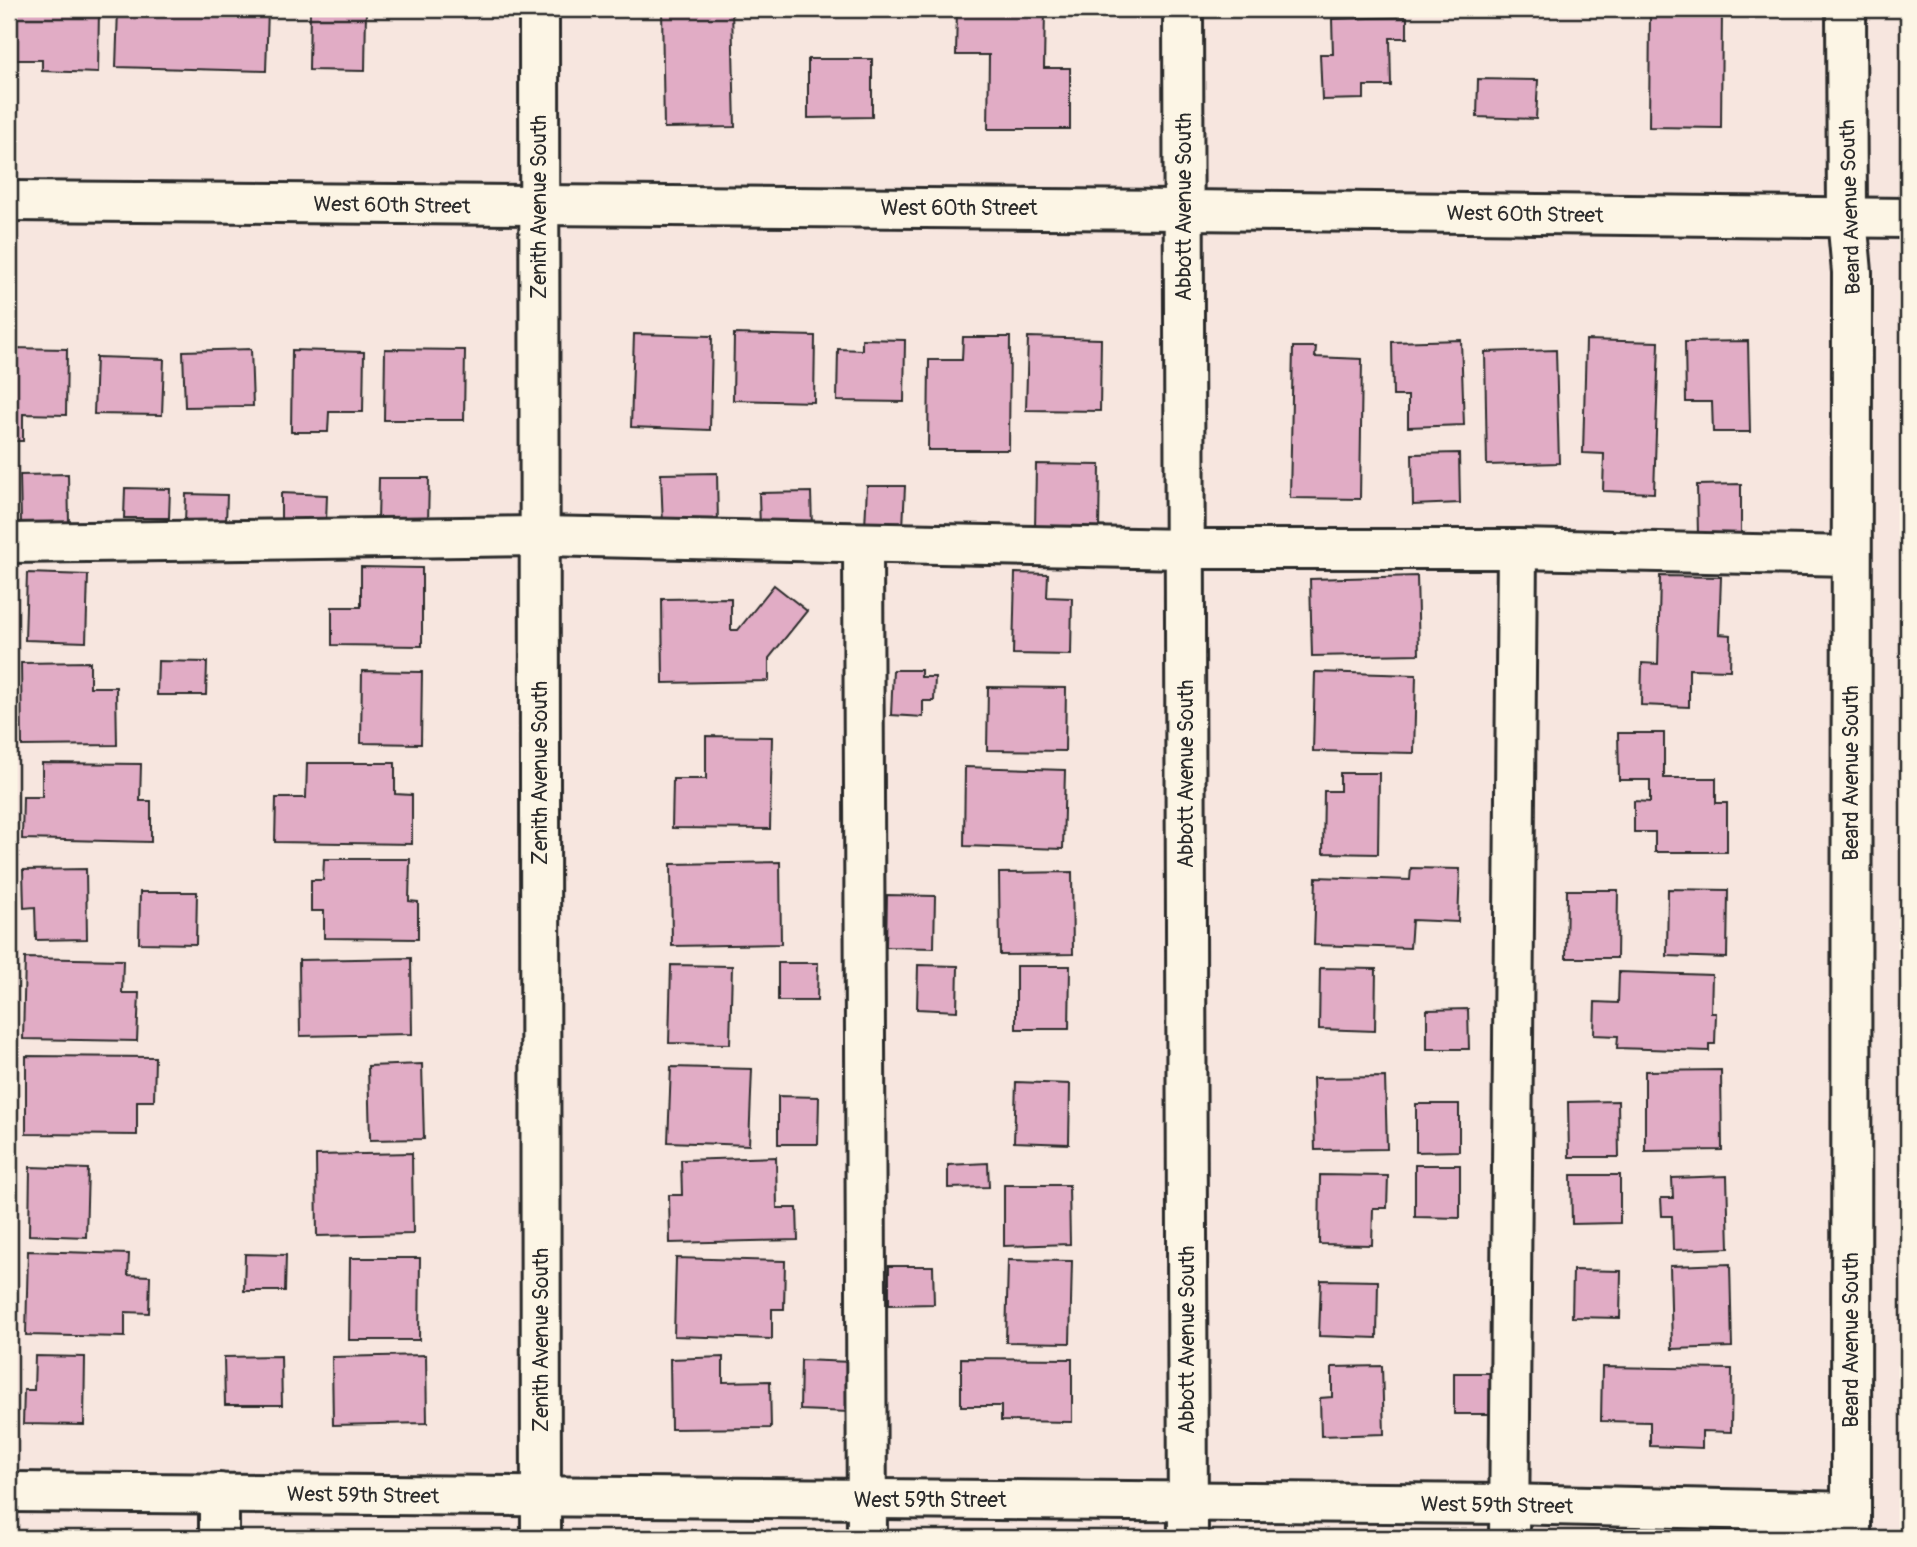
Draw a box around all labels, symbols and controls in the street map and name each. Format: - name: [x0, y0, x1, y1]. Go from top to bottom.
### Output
- street label: Abbott Avenue South: [1171, 113, 1198, 301]
- street label: Zenith Avenue South: [526, 115, 553, 299]
- street label: Beard Avenue South: [1834, 119, 1867, 295]
- street label: West 60th Street: [313, 191, 471, 220]
- street label: West 60th Street: [880, 195, 1038, 222]
- street label: West 60th Street: [1446, 200, 1604, 229]
- street label: Abbott Avenue South: [1173, 680, 1200, 868]
- street label: Zenith Avenue South: [527, 681, 554, 865]
- street label: Beard Avenue South: [1838, 685, 1865, 861]
- street label: Abbott Avenue South: [1174, 1246, 1201, 1434]
- street label: Zenith Avenue South: [528, 1248, 555, 1432]
- street label: Beard Avenue South: [1838, 1252, 1865, 1428]
- street label: West 59th Street: [286, 1481, 440, 1510]
- street label: West 59th Street: [854, 1487, 1007, 1514]
- street label: West 59th Street: [1420, 1491, 1574, 1520]

